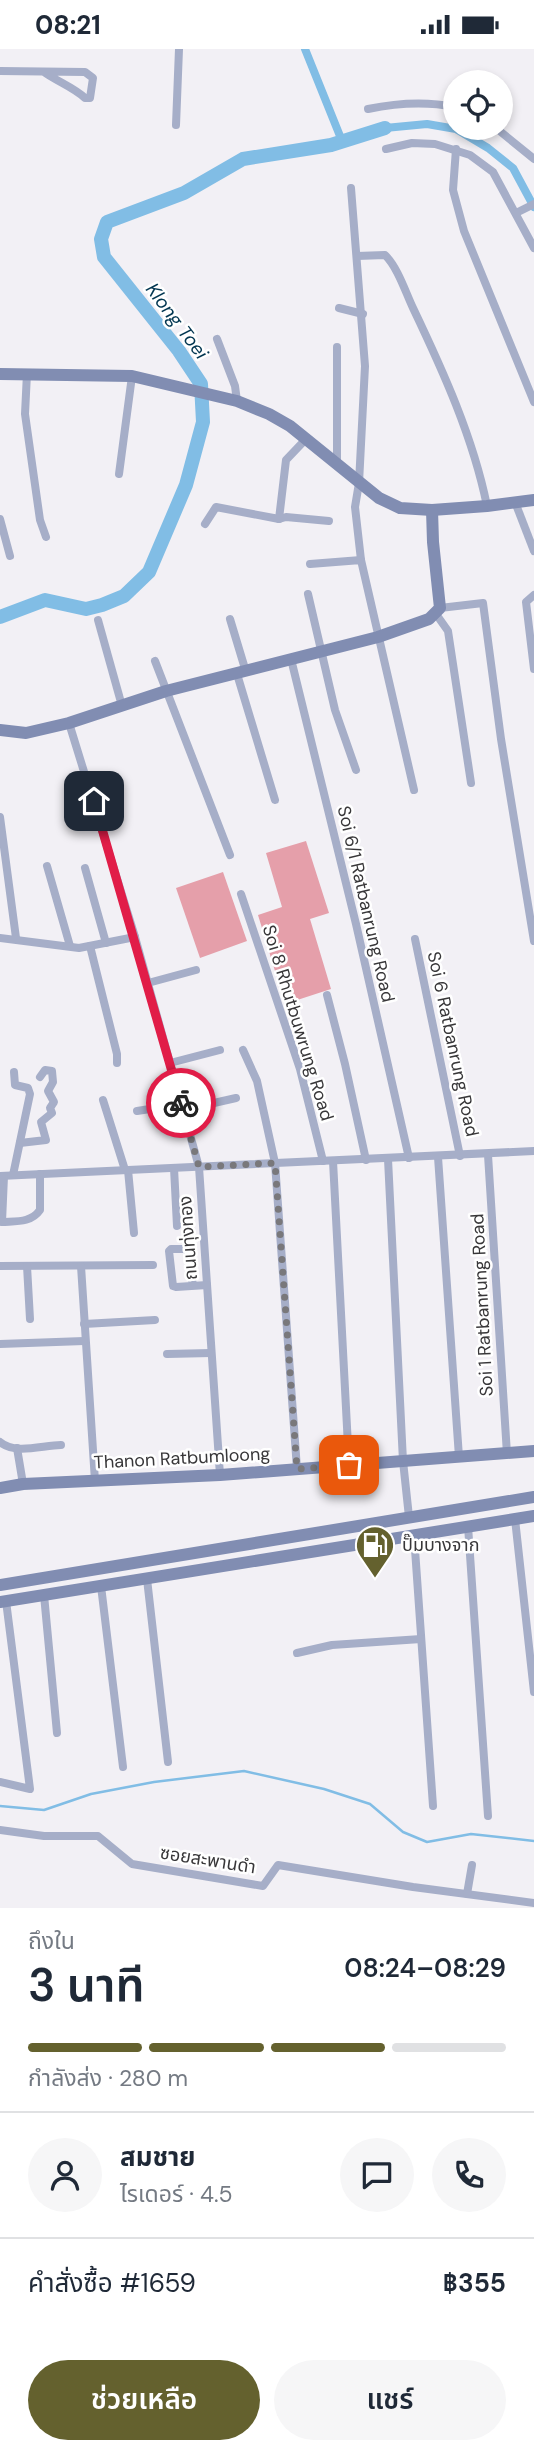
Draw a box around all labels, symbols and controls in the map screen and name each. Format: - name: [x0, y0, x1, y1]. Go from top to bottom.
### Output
- text: 08:21: [35, 8, 101, 42]
- map controls: [443, 70, 513, 140]
- button: locate: [443, 70, 513, 140]
- water label: Klong Toei: [140, 278, 214, 365]
- pin: [64, 771, 124, 831]
- icon: home: [75, 782, 113, 820]
- street label: Soi 6/1 Ratbanrung Road: [332, 803, 400, 1005]
- street label: Soi 8 Rhutbuwrung Road: [257, 922, 339, 1124]
- street label: Soi 6 Ratbanrung Road: [422, 949, 484, 1139]
- courier: [146, 1068, 216, 1138]
- icon: bike: [162, 1084, 200, 1122]
- street label: ถนนทุ่งทอง: [173, 1195, 203, 1281]
- street label: Soi 1 Ratbanrung Road: [465, 1213, 499, 1397]
- pin: [319, 1435, 379, 1495]
- street label: Thanon Ratbumloong: [93, 1441, 271, 1475]
- icon: bag: [330, 1446, 368, 1484]
- fuel station icon: ปั๊มบางจาก: [354, 1524, 396, 1579]
- place label: ปั๊มบางจาก: [402, 1533, 479, 1557]
- street label: ซอยสะพานดำ: [158, 1841, 258, 1879]
- text: ถึงใน: [28, 1926, 75, 1956]
- text: 08:24–08:29: [344, 1951, 506, 1985]
- text: 3 นาที: [28, 1955, 144, 2015]
- text: กำลังส่ง · 280 m: [28, 2063, 188, 2093]
- button: person: [28, 2138, 102, 2212]
- button: chat: [340, 2138, 414, 2212]
- button: phone: [432, 2138, 506, 2212]
- text: สมชาย: [120, 2140, 196, 2174]
- text: ไรเดอร์ · 4.5: [120, 2179, 232, 2209]
- text: คำสั่งซื้อ #1659: [28, 2266, 196, 2300]
- text: ฿355: [443, 2266, 506, 2300]
- button: ช่วยเหลือ: [28, 2360, 260, 2440]
- button: แชร์: [274, 2360, 506, 2440]

